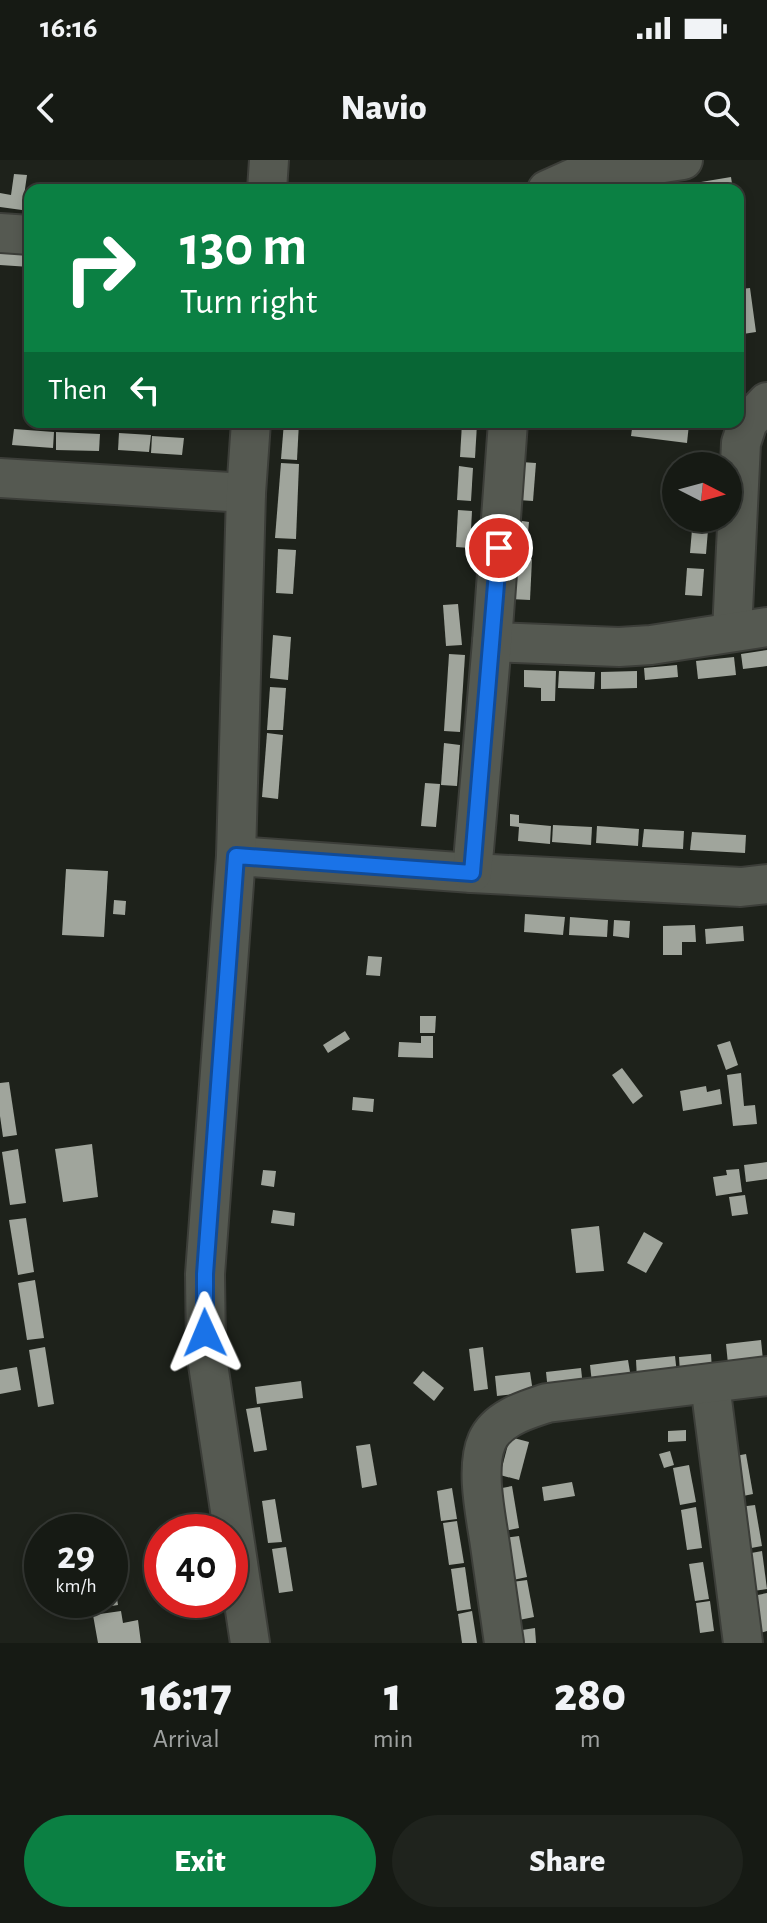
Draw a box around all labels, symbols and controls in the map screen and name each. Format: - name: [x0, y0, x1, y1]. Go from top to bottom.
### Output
- text: 16:16: [40, 13, 97, 43]
- icon: back: [24, 86, 68, 130]
- icon: search: [699, 86, 743, 130]
- text: Navio: [340, 90, 427, 126]
- icon: right: [48, 216, 152, 320]
- text: 130 m: [180, 219, 307, 275]
- text: Turn right: [180, 284, 317, 320]
- icon: left: [123, 368, 167, 412]
- text: Then: [48, 375, 107, 405]
- north arrow: [662, 452, 742, 532]
- map controls: [662, 452, 742, 532]
- pin: [465, 514, 533, 582]
- icon: arrive: [477, 526, 521, 570]
- position arrow: [163, 1291, 247, 1375]
- speed limit sign: 40: [144, 1514, 248, 1618]
- text: 29: [57, 1536, 95, 1576]
- text: km/h: [55, 1576, 97, 1596]
- text: 16:17: [141, 1672, 232, 1720]
- text: 1: [384, 1672, 402, 1720]
- text: 280: [554, 1672, 626, 1720]
- text: Arrival: [153, 1726, 220, 1752]
- text: min: [373, 1726, 413, 1752]
- text: m: [580, 1726, 600, 1752]
- button: Exit: [24, 1815, 376, 1907]
- button: Share: [392, 1815, 743, 1907]

